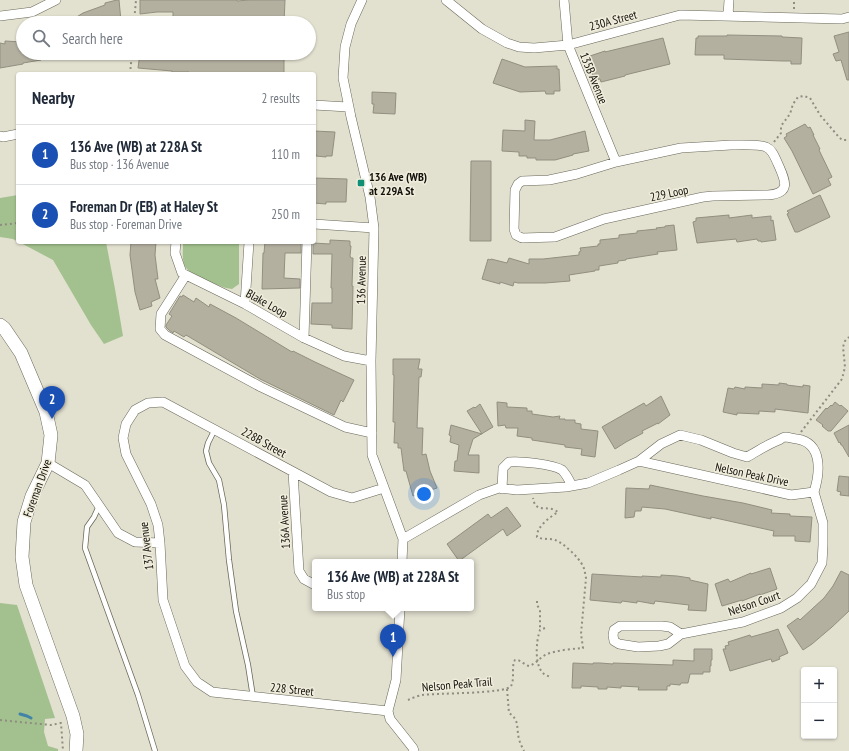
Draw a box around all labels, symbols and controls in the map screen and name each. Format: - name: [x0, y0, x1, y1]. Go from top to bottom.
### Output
- street label: 230A Street: [587, 6, 639, 34]
- search box: [16, 16, 316, 60]
- icon: search: [30, 27, 52, 49]
- text: Search here: [62, 29, 123, 48]
- street label: 135B Avenue: [577, 50, 611, 106]
- text: Nearby: [32, 87, 75, 109]
- text: 2 results: [261, 90, 300, 107]
- text: 136 Ave (WB) at 228A St: [70, 137, 202, 156]
- text: 1: [42, 146, 48, 163]
- text: 110 m: [271, 146, 300, 163]
- text: Bus stop · 136 Avenue: [70, 156, 169, 173]
- place label: 136 Ave (WB) at 229A St: [369, 169, 427, 198]
- marker: 136 Ave (WB) at 229A St: [356, 178, 366, 188]
- street label: 229 Loop: [648, 182, 690, 204]
- text: Foreman Dr (EB) at Haley St: [70, 197, 218, 216]
- text: 2: [42, 206, 48, 223]
- text: 250 m: [271, 206, 300, 223]
- text: Bus stop · Foreman Drive: [70, 216, 182, 233]
- street label: 136 Avenue: [353, 255, 369, 305]
- street label: Blake Loop: [244, 285, 290, 321]
- pin: 2: [39, 386, 65, 419]
- street label: 228B Street: [239, 424, 290, 461]
- street label: Foreman Drive: [20, 457, 54, 519]
- street label: Nelson Peak Drive: [714, 459, 790, 489]
- your location: [414, 484, 434, 504]
- street label: 136A Avenue: [275, 495, 293, 549]
- street label: 137 Avenue: [136, 521, 156, 571]
- popup: [312, 559, 474, 611]
- text: 136 Ave (WB) at 228A St: [327, 567, 459, 586]
- text: Bus stop: [327, 586, 365, 603]
- street label: Nelson Court: [726, 587, 782, 619]
- pin: 1: [380, 624, 406, 657]
- map controls: [801, 667, 837, 739]
- button: +: [801, 667, 837, 703]
- street label: Nelson Peak Trail: [421, 673, 493, 695]
- street label: 228 Street: [270, 679, 315, 699]
- button: −: [801, 703, 837, 739]

